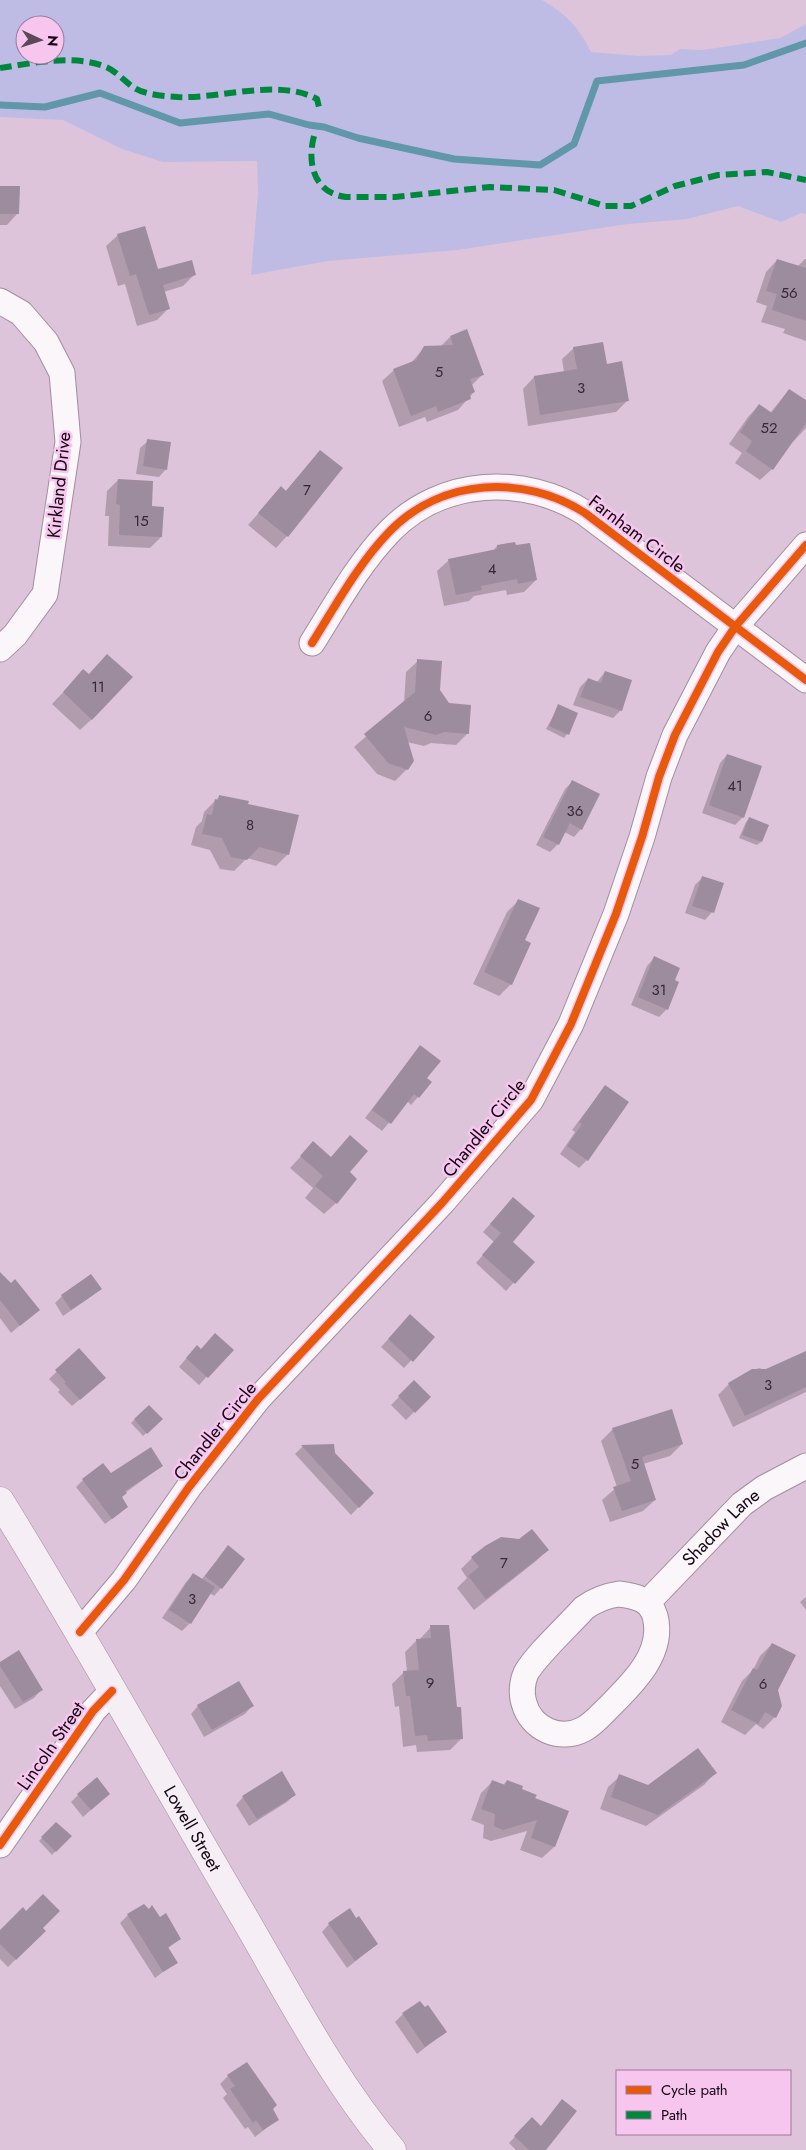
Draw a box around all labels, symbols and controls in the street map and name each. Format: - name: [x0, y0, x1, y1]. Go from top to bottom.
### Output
- north arrow: [15, 15, 65, 65]
- text: N: [43, 35, 63, 47]
- house number: 56: [780, 282, 798, 304]
- house number: 5: [435, 361, 443, 383]
- house number: 3: [577, 377, 585, 399]
- house number: 52: [761, 417, 778, 439]
- street label: Kirkland Drive: [40, 430, 78, 540]
- house number: 7: [303, 479, 311, 501]
- street label: Farnham Circle: [583, 489, 691, 579]
- house number: 15: [133, 510, 149, 532]
- house number: 4: [488, 558, 497, 580]
- house number: 11: [91, 676, 105, 698]
- house number: 6: [424, 705, 432, 727]
- house number: 41: [727, 775, 743, 797]
- house number: 36: [567, 800, 583, 822]
- house number: 8: [246, 814, 254, 836]
- house number: 31: [652, 979, 666, 1001]
- street label: Chandler Circle: [436, 1073, 532, 1183]
- house number: 3: [764, 1374, 772, 1396]
- street label: Chandler Circle: [167, 1376, 263, 1486]
- house number: 5: [631, 1453, 639, 1475]
- street label: Shadow Lane: [676, 1482, 765, 1572]
- house number: 7: [500, 1552, 508, 1574]
- house number: 3: [188, 1588, 196, 1610]
- house number: 9: [426, 1672, 434, 1694]
- house number: 6: [759, 1673, 767, 1695]
- street label: Lincoln Street: [11, 1696, 91, 1795]
- street label: Lowell Street: [157, 1781, 228, 1877]
- legend: [616, 2070, 791, 2135]
- text: Cycle path: [661, 2079, 728, 2101]
- text: Path: [661, 2104, 687, 2126]

